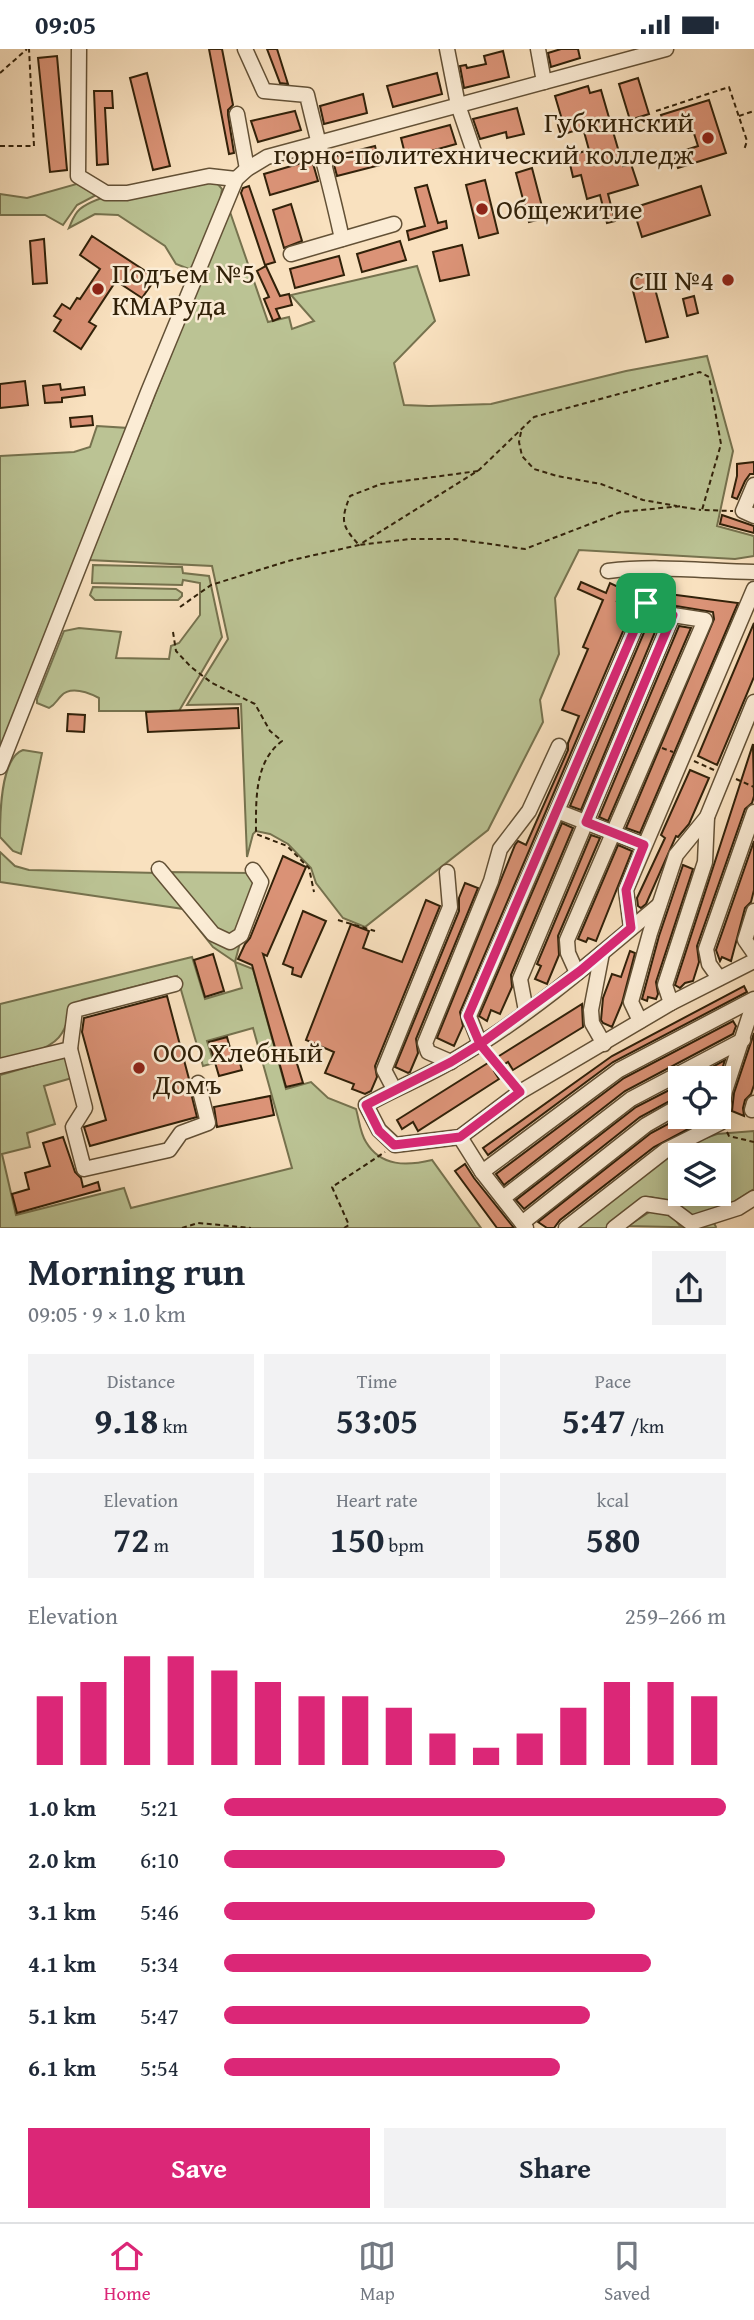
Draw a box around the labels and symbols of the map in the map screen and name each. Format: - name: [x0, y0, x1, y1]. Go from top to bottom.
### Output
- place label: Губкинский горно-политехнический колледж: [273, 101, 694, 174]
- marker: Губкинский горно-политехнический колледж: [700, 130, 716, 146]
- place label: Общежитие: [496, 188, 643, 229]
- marker: Общежитие: [474, 201, 490, 217]
- place label: Подъем №5 КМАРуда: [112, 252, 255, 325]
- place label: СШ №4: [629, 259, 714, 300]
- marker: СШ №4: [720, 272, 736, 288]
- marker: Подъем №5 КМАРуда: [90, 281, 106, 297]
- pin: [616, 573, 676, 633]
- place label: ООО Хлебный Домъ: [152, 1031, 323, 1104]
- marker: ООО Хлебный Домъ: [131, 1060, 147, 1076]

